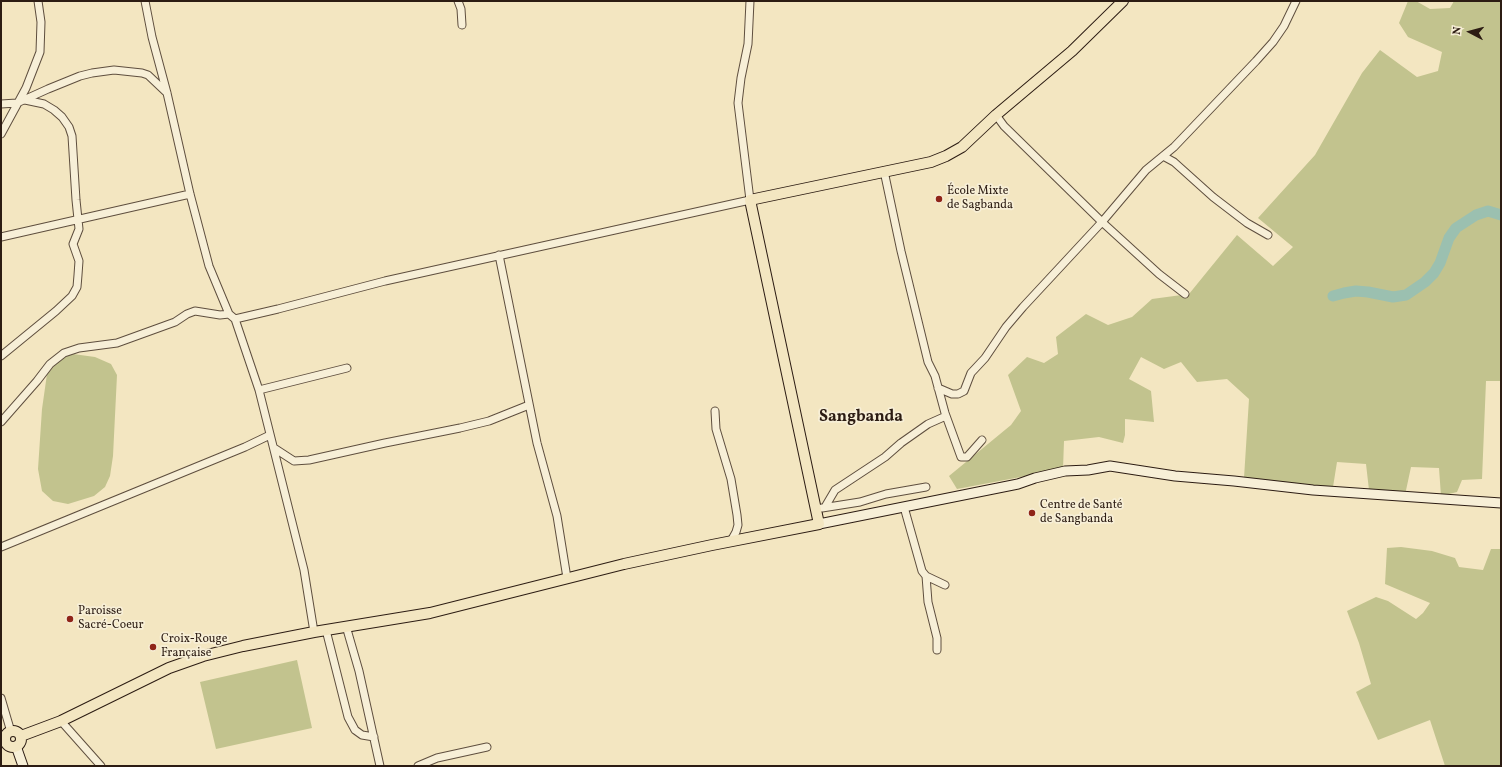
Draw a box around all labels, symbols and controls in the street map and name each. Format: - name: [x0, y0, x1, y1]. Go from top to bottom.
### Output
- north arrow: [1450, 12, 1490, 52]
- text: N: [1450, 26, 1465, 35]
- place label: École Mixte de Sagbanda: [947, 185, 1013, 213]
- marker: École Mixte de Sagbanda: [934, 194, 944, 204]
- district label: Sangbanda: [819, 408, 903, 428]
- place label: Centre de Santé de Sangbanda: [1040, 499, 1122, 527]
- marker: Centre de Santé de Sangbanda: [1027, 508, 1037, 518]
- place label: Paroisse Sacré-Coeur: [78, 605, 144, 633]
- marker: Paroisse Sacré-Coeur: [65, 614, 75, 624]
- place label: Croix-Rouge Française: [161, 633, 227, 661]
- marker: Croix-Rouge Française: [148, 642, 158, 652]

